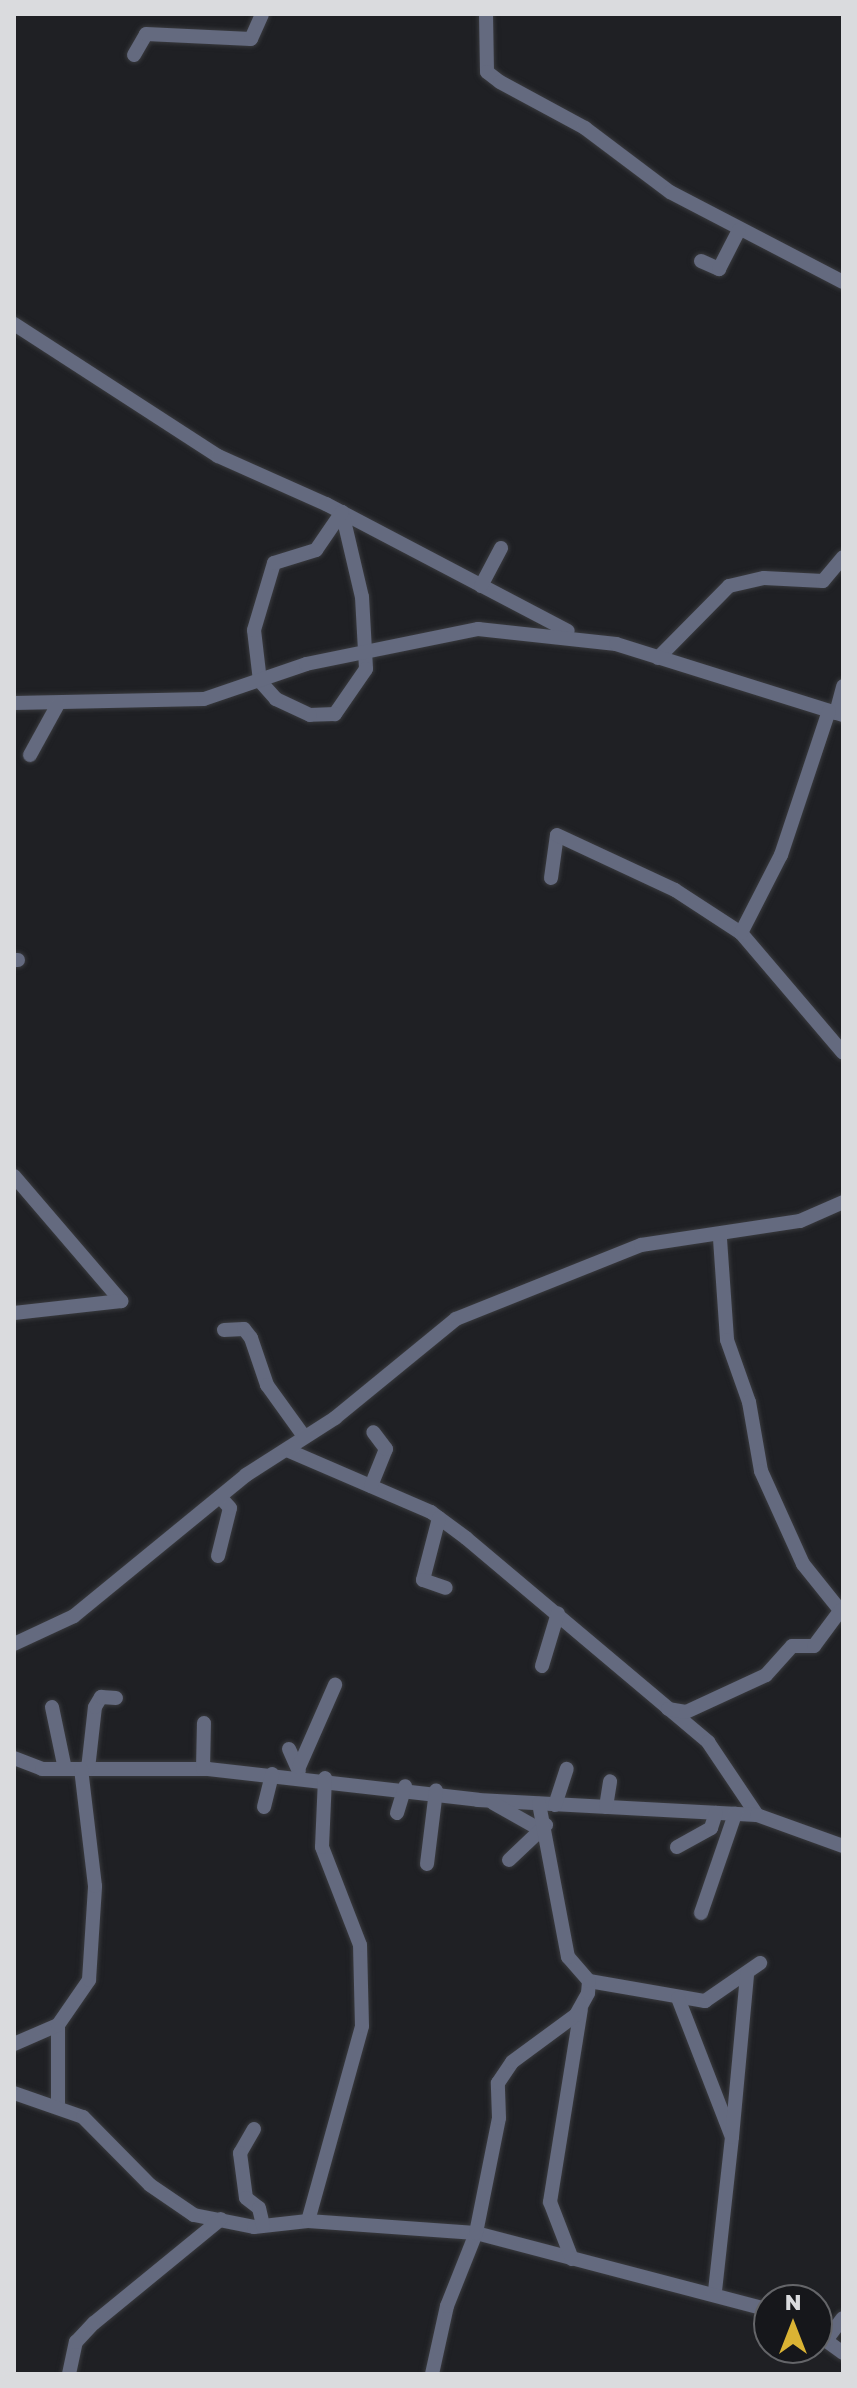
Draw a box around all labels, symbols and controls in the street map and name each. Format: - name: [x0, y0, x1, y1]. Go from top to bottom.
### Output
- north arrow: [753, 2284, 833, 2364]
- text: N: [785, 2288, 801, 2315]

